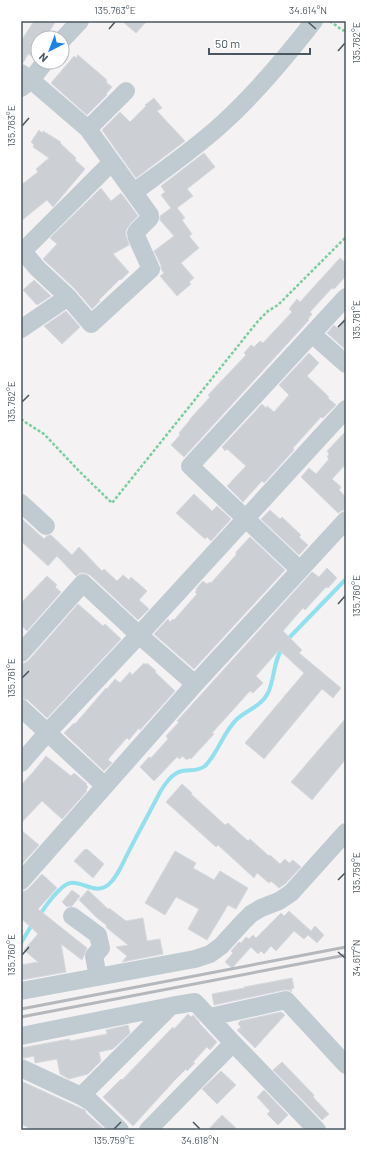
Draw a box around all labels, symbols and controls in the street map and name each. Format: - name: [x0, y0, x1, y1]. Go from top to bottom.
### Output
- text: 135.763°E: [94, 4, 136, 16]
- text: 34.614°N: [289, 4, 327, 16]
- text: 135.762°E: [350, 22, 362, 64]
- north arrow: [30, 30, 70, 70]
- scale bar: [209, 30, 310, 56]
- text: 50 m: [215, 36, 240, 50]
- text: N: [36, 51, 50, 65]
- text: 135.763°E: [5, 105, 17, 147]
- text: 135.761°E: [350, 300, 362, 340]
- text: 135.762°E: [5, 381, 17, 423]
- text: 135.760°E: [350, 575, 362, 617]
- text: 135.761°E: [5, 658, 17, 698]
- text: 135.759°E: [350, 852, 362, 894]
- text: 135.760°E: [5, 934, 17, 976]
- text: 34.617°N: [350, 939, 362, 977]
- text: 135.759°E: [93, 1134, 135, 1146]
- text: 34.618°N: [181, 1134, 219, 1146]

